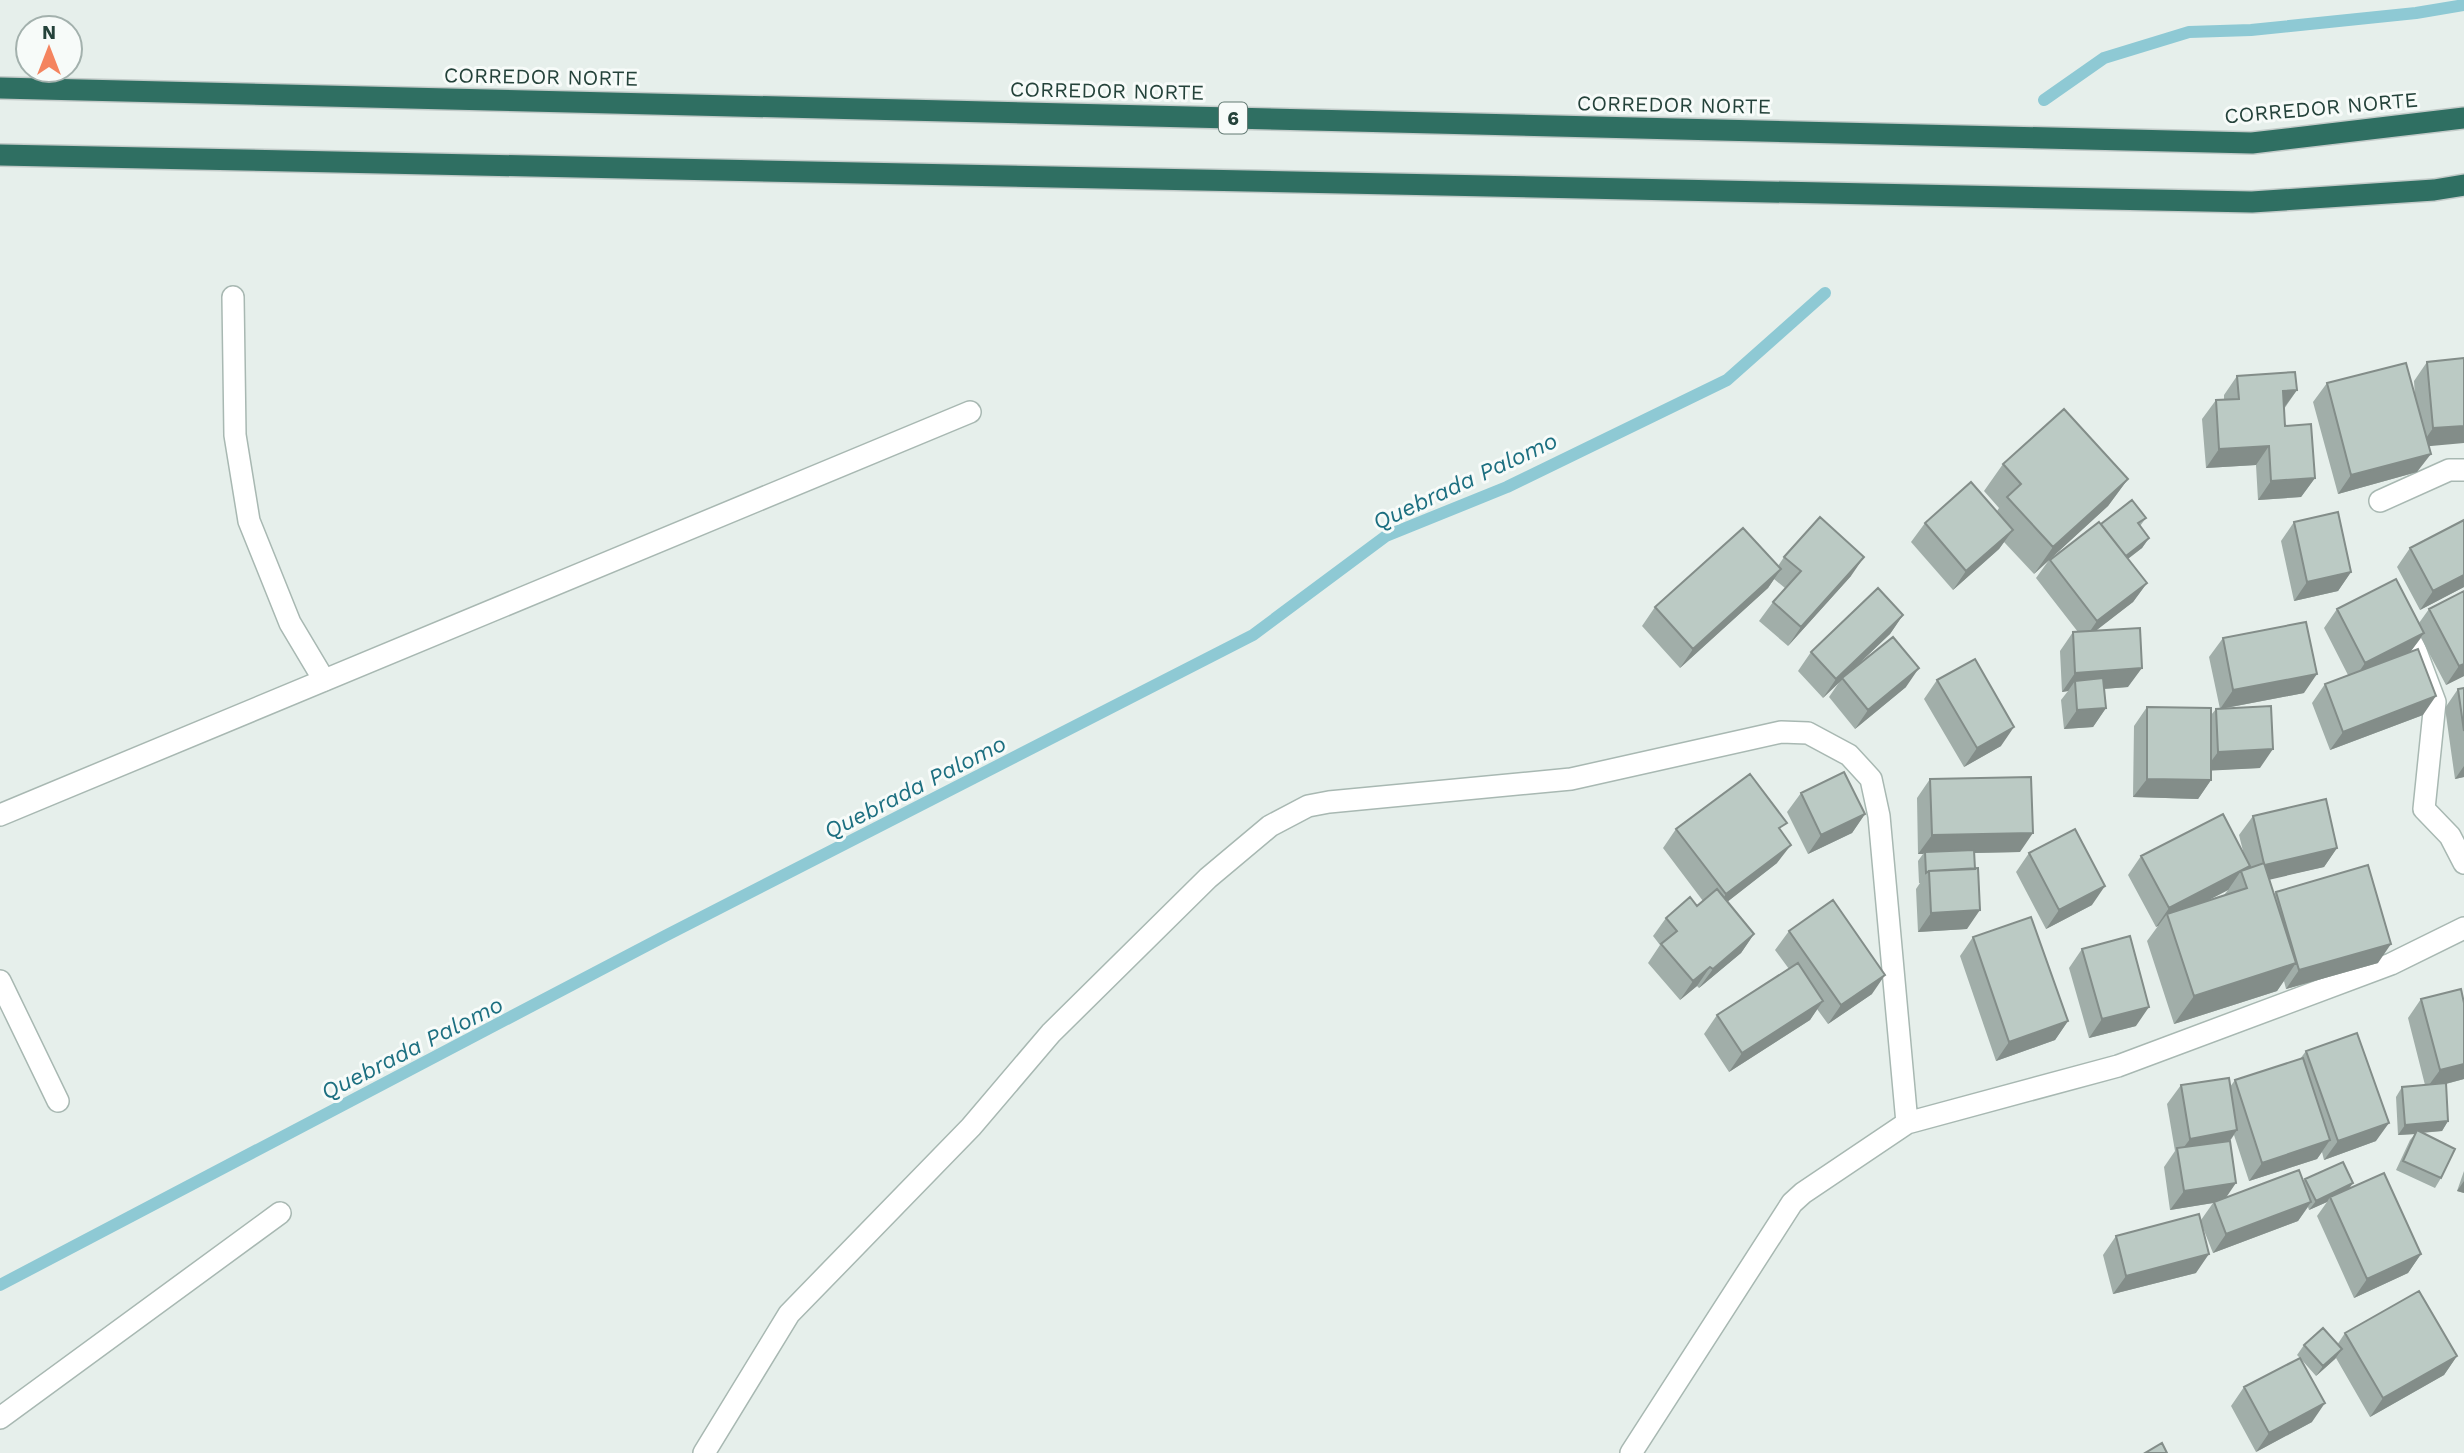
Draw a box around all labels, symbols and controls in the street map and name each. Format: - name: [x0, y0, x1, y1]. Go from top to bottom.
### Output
- north arrow: [14, 14, 84, 84]
- text: N: [42, 21, 56, 44]
- street label: CORREDOR NORTE: [444, 62, 638, 91]
- street label: CORREDOR NORTE: [1010, 76, 1204, 105]
- street label: CORREDOR NORTE: [2223, 87, 2419, 128]
- street label: CORREDOR NORTE: [1577, 90, 1771, 119]
- road number: 6: [1219, 102, 1247, 134]
- water label: Quebrada Palomo: [1369, 427, 1562, 536]
- water label: Quebrada Palomo: [820, 730, 1011, 845]
- water label: Quebrada Palomo: [317, 991, 508, 1106]

